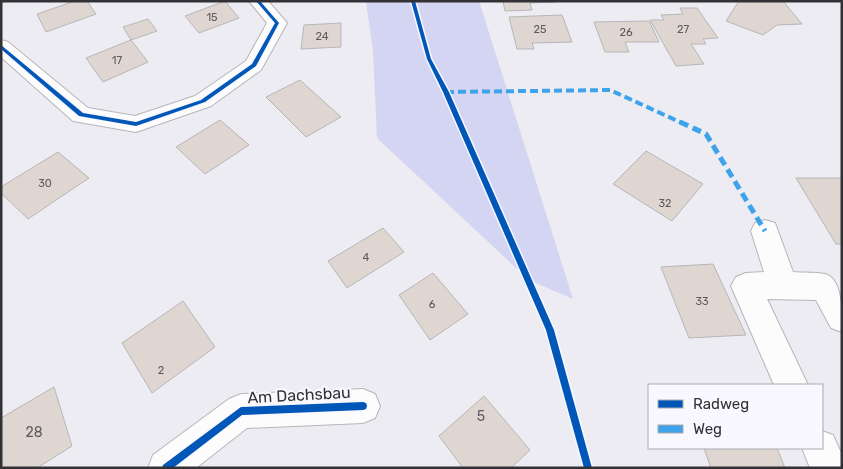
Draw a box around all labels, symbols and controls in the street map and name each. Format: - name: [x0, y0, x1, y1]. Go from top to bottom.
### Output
- house number: 15: [206, 11, 218, 24]
- house number: 25: [534, 23, 547, 36]
- house number: 27: [677, 23, 689, 36]
- house number: 26: [619, 26, 633, 39]
- house number: 24: [315, 30, 329, 43]
- house number: 17: [112, 54, 123, 67]
- house number: 30: [38, 177, 52, 190]
- house number: 32: [658, 197, 672, 210]
- house number: 4: [363, 251, 370, 264]
- house number: 33: [695, 295, 709, 308]
- house number: 6: [429, 298, 436, 311]
- house number: 2: [158, 364, 164, 377]
- street label: Am Dachsbau: [247, 383, 351, 407]
- legend: [648, 384, 823, 449]
- text: Radweg: [693, 395, 749, 413]
- house number: 5: [477, 408, 485, 425]
- text: Weg: [693, 420, 722, 438]
- house number: 28: [25, 424, 43, 441]

